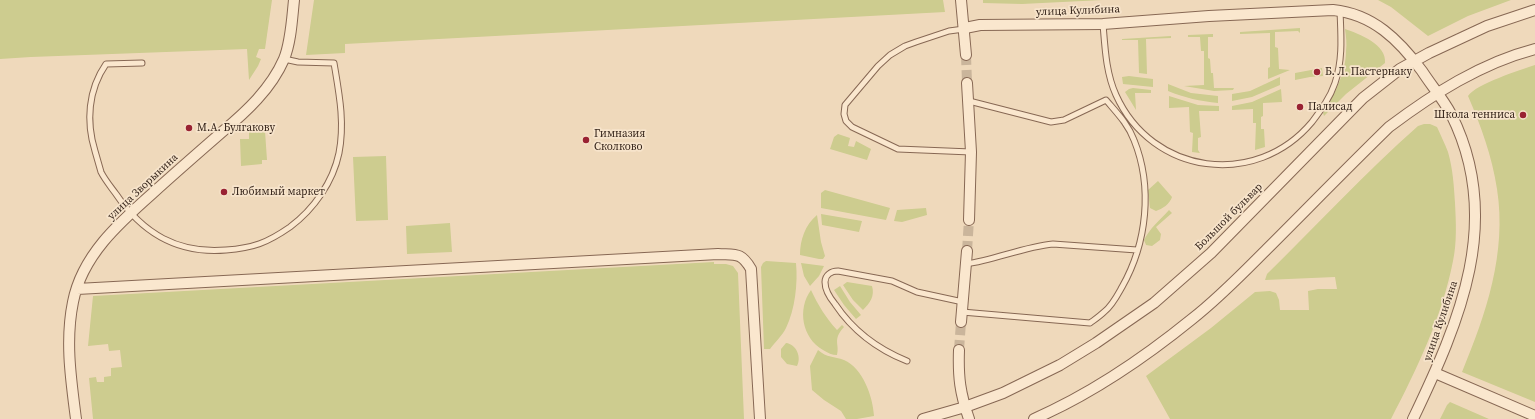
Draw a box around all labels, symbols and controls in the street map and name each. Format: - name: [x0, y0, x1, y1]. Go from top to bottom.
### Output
- street label: улица Кулибина: [1036, 3, 1120, 19]
- place label: Б. Л. Пастернаку: [1325, 65, 1412, 79]
- marker: Б. Л. Пастернаку: [1312, 67, 1322, 77]
- place label: Палисад: [1308, 100, 1352, 114]
- marker: Палисад: [1295, 102, 1305, 112]
- place label: Школа тенниса: [1434, 108, 1515, 122]
- marker: Школа тенниса: [1518, 110, 1528, 120]
- place label: М.А. Булгакову: [197, 121, 275, 135]
- marker: М.А. Булгакову: [184, 123, 194, 133]
- place label: Гимназия Сколково: [594, 127, 645, 153]
- marker: Гимназия Сколково: [581, 135, 591, 145]
- street label: улица Зворыкина: [105, 151, 181, 223]
- street label: Большой бульвар: [1193, 181, 1265, 253]
- place label: Любимый маркет: [232, 185, 325, 199]
- marker: Любимый маркет: [219, 187, 229, 197]
- street label: улица Кулибина: [1421, 279, 1461, 363]

